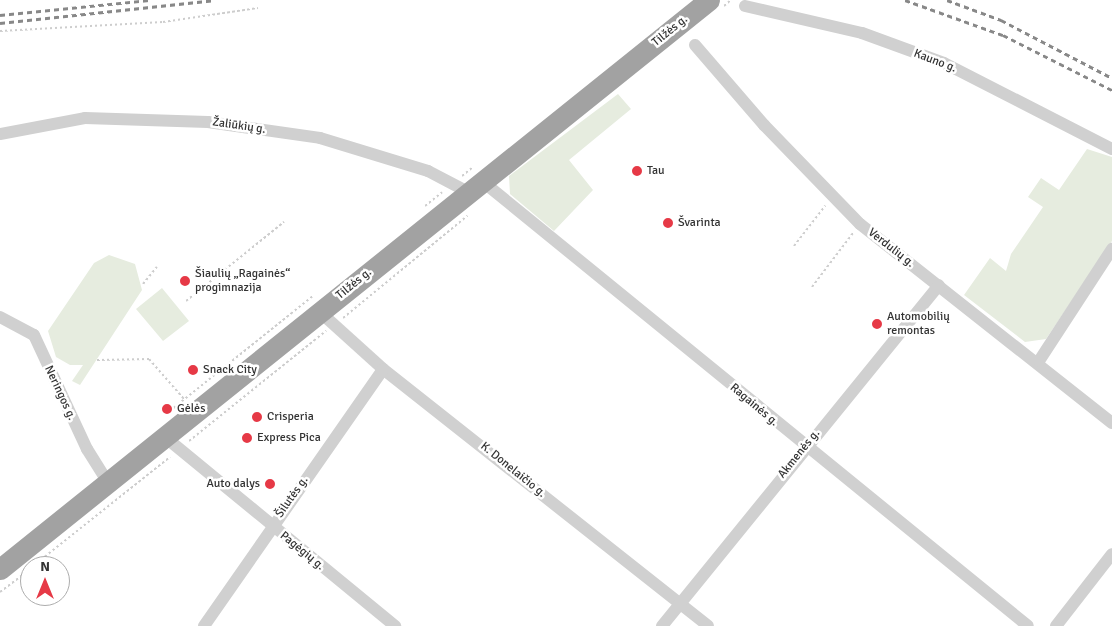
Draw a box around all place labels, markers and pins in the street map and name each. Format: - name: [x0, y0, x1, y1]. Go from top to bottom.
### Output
- place label: Tau: [647, 164, 665, 178]
- marker: Tau: [631, 165, 643, 177]
- place label: Švarinta: [678, 216, 721, 230]
- marker: Švarinta: [662, 217, 674, 229]
- place label: Šiaulių „Ragainės“ progimnazija: [195, 267, 290, 295]
- marker: Šiaulių „Ragainės“ progimnazija: [179, 275, 191, 287]
- place label: Automobilių remontas: [887, 310, 950, 338]
- marker: Automobilių remontas: [871, 318, 883, 330]
- place label: Snack City: [203, 363, 257, 377]
- marker: Snack City: [187, 364, 199, 376]
- place label: Gėlės: [177, 402, 205, 416]
- marker: Gėlės: [161, 403, 173, 415]
- place label: Crisperia: [267, 410, 314, 424]
- marker: Crisperia: [251, 411, 263, 423]
- place label: Express Pica: [257, 431, 321, 445]
- marker: Express Pica: [241, 432, 253, 444]
- place label: Auto dalys: [207, 477, 260, 491]
- marker: Auto dalys: [264, 478, 276, 490]

